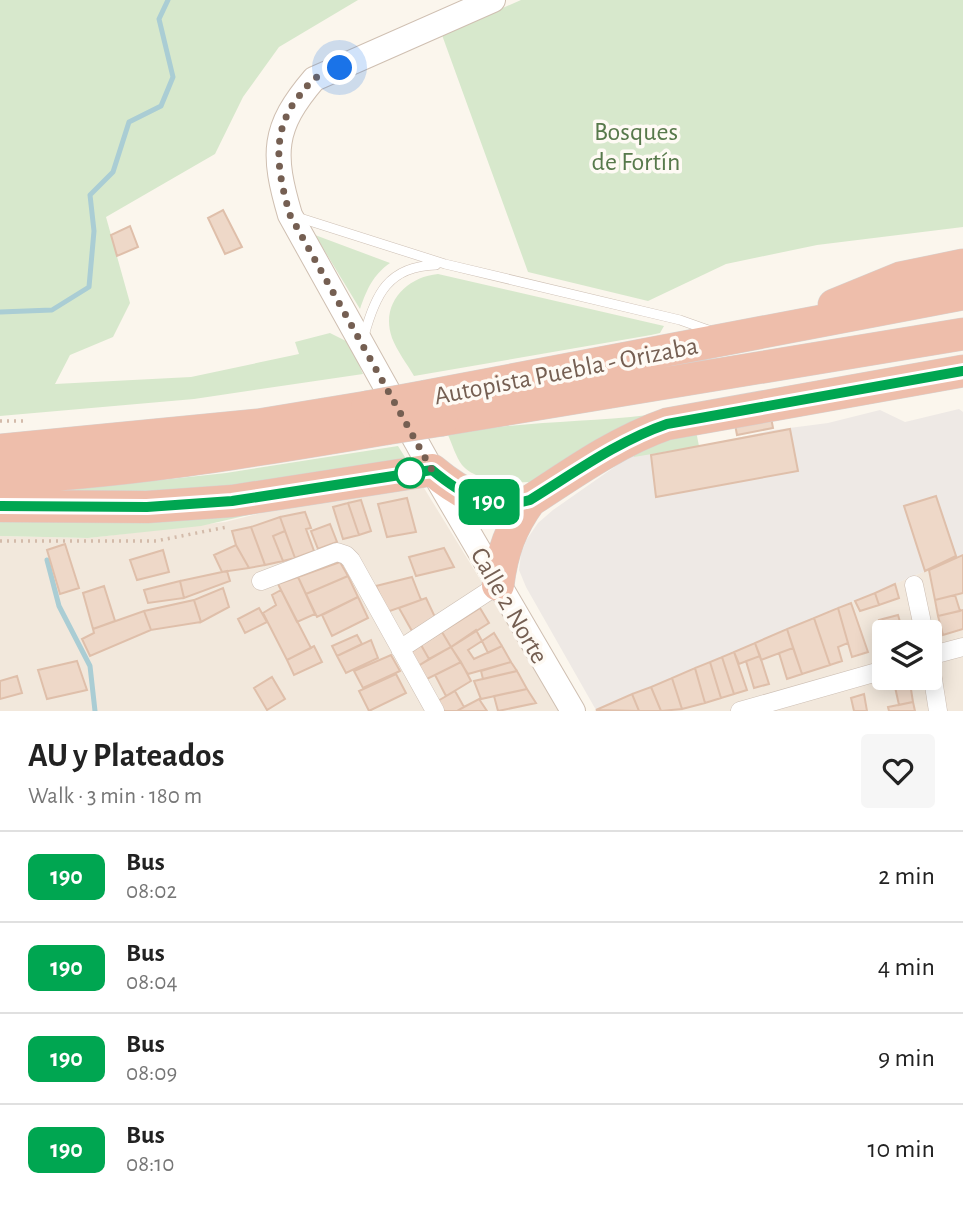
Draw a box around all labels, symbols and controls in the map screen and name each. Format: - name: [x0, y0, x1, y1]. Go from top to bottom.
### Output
- your location: [322, 50, 357, 85]
- park label: Bosques de Fortín: [592, 119, 681, 175]
- street label: Autopista Puebla - Orizaba: [432, 333, 700, 409]
- unlabelled marker: [395, 458, 425, 488]
- line badge: 190: [449, 479, 529, 525]
- text: 190: [473, 490, 505, 514]
- street label: Calle 2 Norte: [466, 543, 553, 668]
- map controls: [872, 620, 942, 690]
- button: layers: [872, 620, 942, 690]
- button: heart: [861, 734, 935, 808]
- text: AU y Plateados: [28, 740, 224, 773]
- text: Walk · 3 min · 180 m: [28, 785, 202, 808]
- text: Bus: [126, 849, 165, 875]
- text: 2 min: [878, 863, 935, 889]
- text: 190: [50, 865, 83, 889]
- text: 08:02: [126, 880, 177, 903]
- text: Bus: [126, 940, 165, 966]
- text: 4 min: [878, 954, 935, 980]
- text: 190: [50, 956, 83, 980]
- text: 08:04: [126, 971, 178, 994]
- text: Bus: [126, 1031, 165, 1057]
- text: 9 min: [878, 1045, 935, 1071]
- text: 190: [50, 1047, 83, 1071]
- text: 08:09: [126, 1062, 177, 1085]
- text: Bus: [126, 1122, 165, 1148]
- text: 10 min: [868, 1136, 935, 1162]
- text: 190: [50, 1138, 83, 1162]
- text: 08:10: [126, 1153, 174, 1176]

